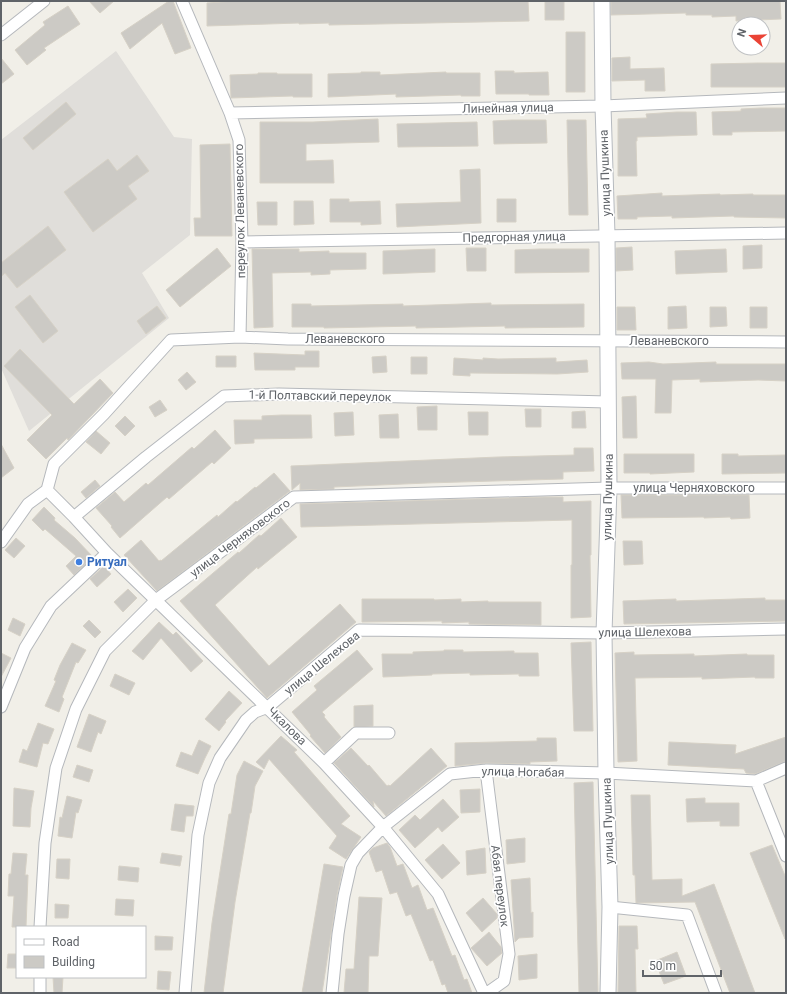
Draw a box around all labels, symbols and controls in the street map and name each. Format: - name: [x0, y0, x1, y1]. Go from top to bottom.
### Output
- north arrow: [731, 16, 771, 56]
- text: N: [735, 27, 750, 39]
- street label: Линейная улица: [462, 100, 554, 116]
- street label: улица Пушкина: [596, 129, 614, 217]
- street label: переулок Леваневского: [232, 143, 248, 278]
- street label: Предгорная улица: [462, 229, 566, 245]
- street label: Леваневского: [305, 332, 385, 346]
- street label: Леваневского: [629, 334, 709, 348]
- street label: 1-й Полтавский переулок: [248, 388, 392, 404]
- street label: улица Пушкина: [600, 454, 616, 540]
- street label: улица Черняховского: [633, 481, 755, 495]
- street label: улица Черняховского: [187, 496, 293, 580]
- place label: Ритуал: [87, 555, 127, 569]
- marker: Ритуал: [74, 557, 84, 567]
- street label: улица Шелехова: [598, 624, 692, 640]
- street label: улица Шелехова: [281, 628, 363, 698]
- street label: Чкалова: [265, 704, 309, 748]
- street label: улица Ногабая: [482, 764, 564, 780]
- street label: улица Пушкина: [599, 777, 617, 865]
- street label: Абая переулок: [488, 844, 512, 928]
- legend: [16, 926, 146, 978]
- text: Road: [52, 935, 80, 949]
- scale bar: [643, 952, 721, 978]
- text: Building: [52, 955, 95, 969]
- text: 50 m: [649, 959, 676, 973]

